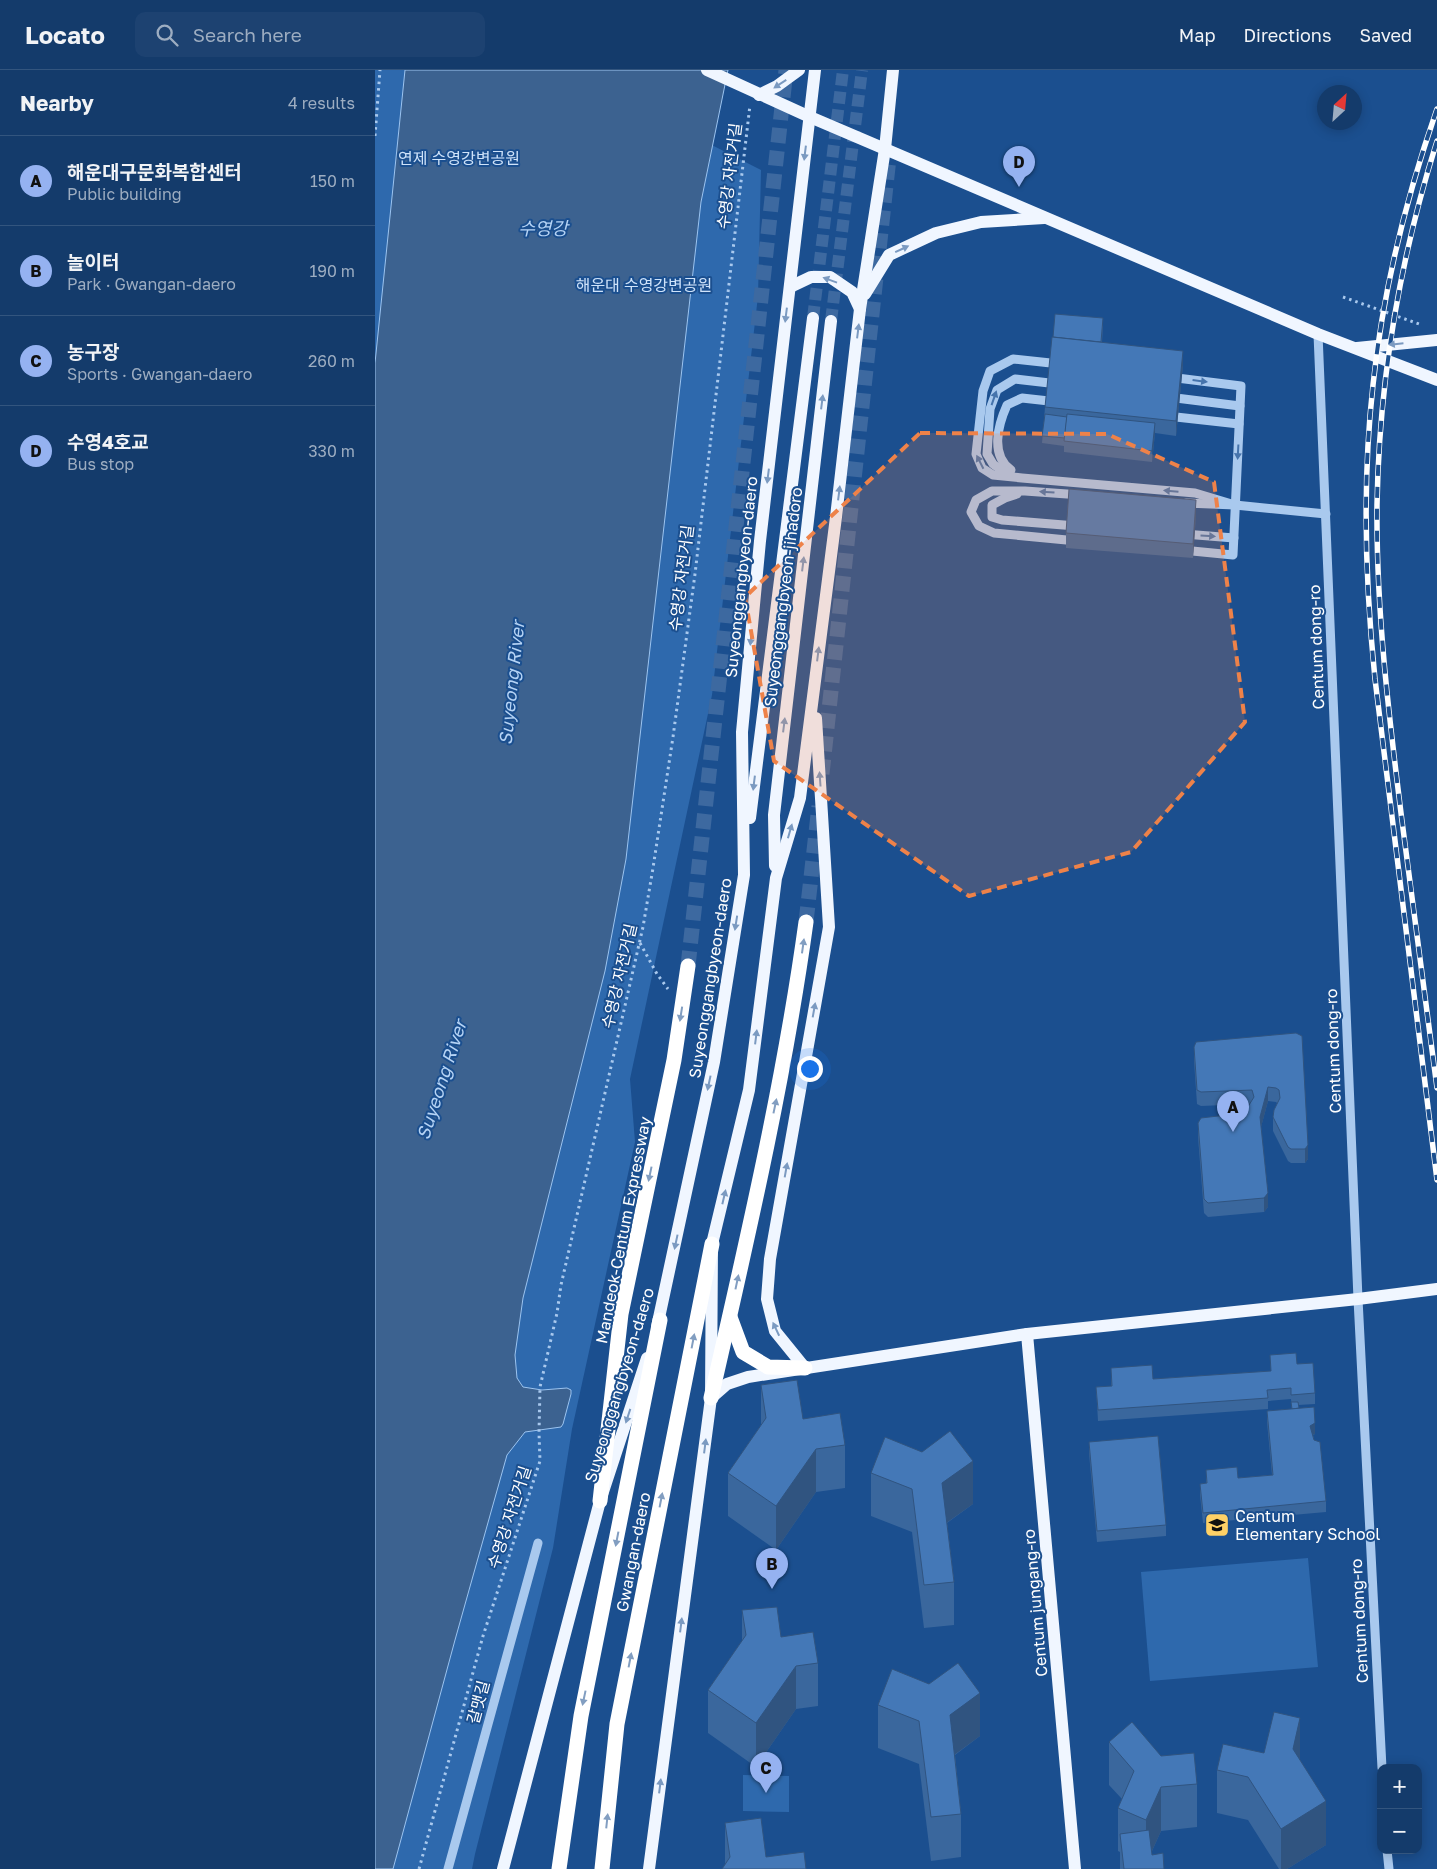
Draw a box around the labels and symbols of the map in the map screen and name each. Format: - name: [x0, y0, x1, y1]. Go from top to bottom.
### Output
- one-way arrow: [773, 79, 787, 88]
- north arrow: [1317, 85, 1362, 130]
- street label: 수영강 자전거길: [713, 122, 745, 230]
- one-way arrow: [801, 145, 809, 161]
- pin: D: [1003, 146, 1035, 187]
- park label: 연제 수영강변공원: [398, 148, 520, 168]
- water label: 수영강: [518, 217, 570, 239]
- one-way arrow: [895, 244, 910, 253]
- park label: 해운대 수영강변공원: [576, 275, 712, 295]
- one-way arrow: [822, 276, 837, 284]
- one-way arrow: [782, 307, 790, 323]
- one-way arrow: [854, 323, 862, 339]
- one-way arrow: [1388, 341, 1404, 349]
- one-way arrow: [1193, 377, 1209, 385]
- one-way arrow: [991, 391, 998, 406]
- one-way arrow: [818, 394, 826, 410]
- one-way arrow: [1233, 444, 1241, 460]
- one-way arrow: [976, 454, 984, 469]
- one-way arrow: [764, 468, 772, 484]
- street label: Suyeonggangbyeon-daero: [720, 475, 762, 679]
- one-way arrow: [835, 485, 843, 501]
- street label: Suyeonggangbyeon-jihadoro: [760, 486, 806, 708]
- one-way arrow: [1163, 486, 1179, 494]
- one-way arrow: [1039, 488, 1055, 496]
- street label: 수영강 자전거길: [665, 524, 697, 632]
- one-way arrow: [1200, 532, 1216, 540]
- one-way arrow: [799, 555, 807, 571]
- street label: Centum dong-ro: [1304, 584, 1328, 710]
- water label: Suyeong River: [494, 617, 529, 746]
- one-way arrow: [746, 630, 754, 646]
- one-way arrow: [814, 646, 822, 662]
- one-way arrow: [780, 717, 788, 733]
- one-way arrow: [815, 771, 823, 787]
- one-way arrow: [750, 776, 758, 792]
- one-way arrow: [786, 824, 794, 839]
- street label: Suyeonggangbyeon-daero: [684, 876, 736, 1080]
- one-way arrow: [732, 915, 740, 931]
- street label: 수영강 자전거길: [597, 922, 641, 1030]
- one-way arrow: [799, 938, 807, 954]
- street label: Centum dong-ro: [1321, 988, 1345, 1114]
- one-way arrow: [811, 1001, 819, 1017]
- one-way arrow: [677, 1007, 685, 1023]
- water label: Suyeong River: [411, 1014, 472, 1142]
- one-way arrow: [752, 1029, 760, 1045]
- your location: [797, 1056, 823, 1082]
- one-way arrow: [705, 1076, 713, 1092]
- pin: A: [1217, 1091, 1249, 1132]
- one-way arrow: [771, 1099, 779, 1114]
- street label: Mandeok-Centum Expressway: [591, 1115, 655, 1345]
- one-way arrow: [782, 1161, 790, 1177]
- one-way arrow: [646, 1166, 654, 1181]
- one-way arrow: [720, 1189, 728, 1204]
- one-way arrow: [672, 1235, 680, 1250]
- one-way arrow: [733, 1275, 741, 1290]
- street label: Suyeonggangbyeon-daero: [580, 1285, 658, 1485]
- one-way arrow: [772, 1322, 780, 1336]
- one-way arrow: [689, 1333, 697, 1349]
- one-way arrow: [624, 1408, 631, 1423]
- one-way arrow: [701, 1438, 709, 1454]
- street label: 수영강 자전거길: [483, 1463, 535, 1571]
- street label: Gwangan-daero: [612, 1490, 654, 1614]
- one-way arrow: [657, 1493, 665, 1508]
- place label: Centum Elementary School: [1235, 1506, 1380, 1544]
- school or university icon: Centum Elementary School: [1204, 1512, 1230, 1538]
- street label: Centum jungang-ro: [1019, 1528, 1051, 1678]
- one-way arrow: [612, 1532, 620, 1548]
- pin: B: [756, 1548, 788, 1589]
- street label: Centum dong-ro: [1346, 1558, 1372, 1684]
- one-way arrow: [678, 1617, 686, 1633]
- one-way arrow: [626, 1651, 634, 1667]
- street label: 갈맷길: [463, 1678, 493, 1726]
- one-way arrow: [580, 1691, 588, 1707]
- pin: C: [750, 1752, 782, 1793]
- one-way arrow: [656, 1778, 664, 1794]
- one-way arrow: [603, 1812, 611, 1828]

